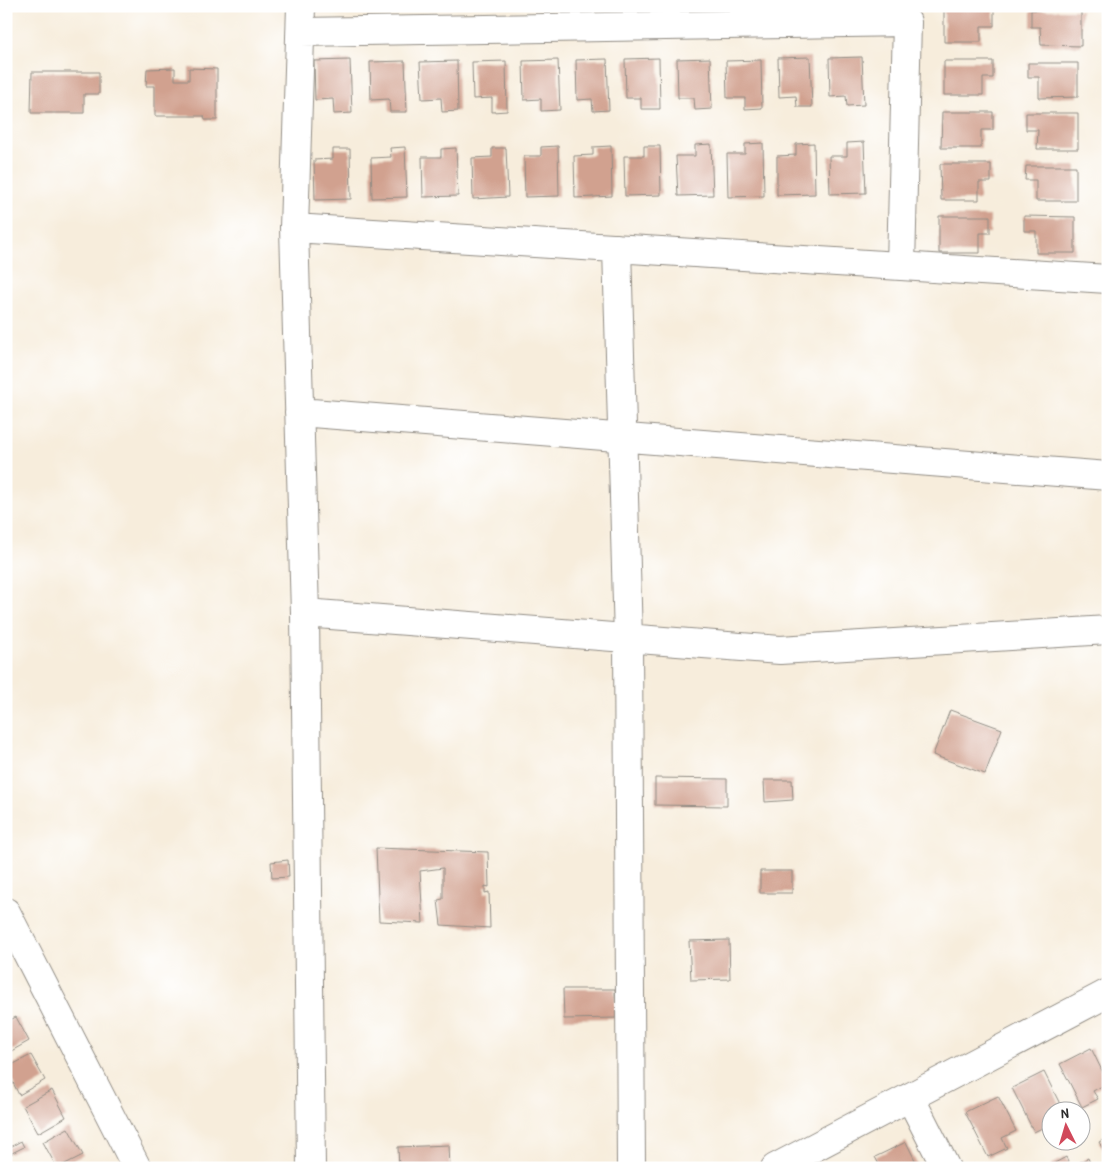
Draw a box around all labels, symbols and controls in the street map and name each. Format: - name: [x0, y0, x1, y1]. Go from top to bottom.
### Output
- north arrow: [1042, 1102, 1092, 1152]
- text: N: [1060, 1103, 1070, 1122]

